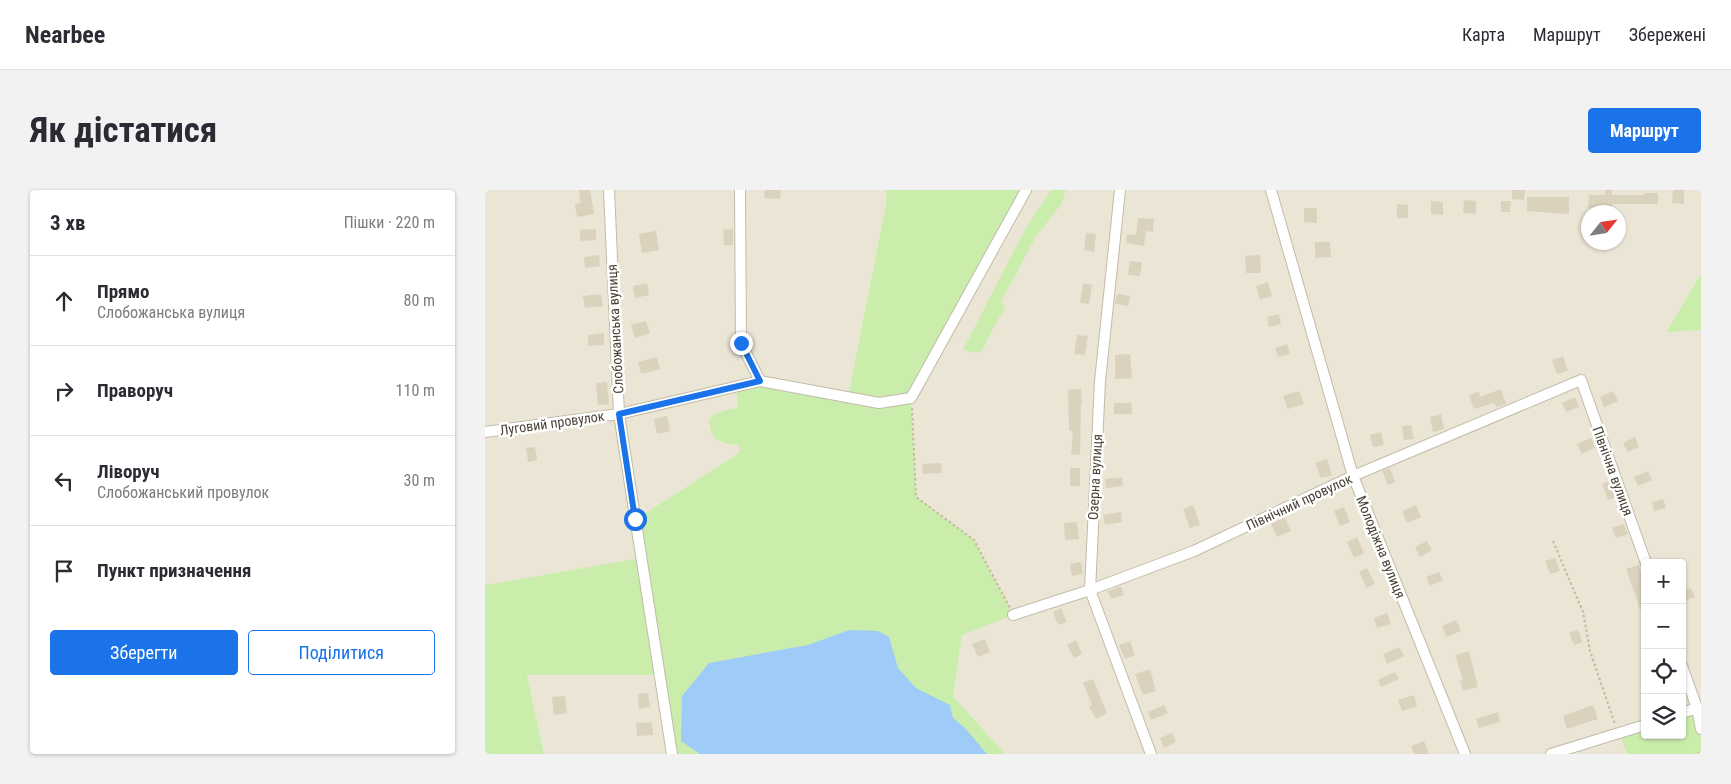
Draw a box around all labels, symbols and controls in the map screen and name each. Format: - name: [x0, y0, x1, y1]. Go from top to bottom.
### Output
- text: Nearbee: [25, 21, 105, 49]
- text: Карта: [1462, 24, 1505, 45]
- text: Маршрут: [1533, 24, 1601, 45]
- text: Збережені: [1629, 24, 1706, 45]
- button: Маршрут: [1588, 108, 1701, 153]
- text: Як дістатися: [30, 110, 217, 151]
- north arrow: [1581, 205, 1626, 250]
- text: 3 хв: [50, 211, 85, 235]
- text: Пішки · 220 m: [344, 213, 435, 232]
- street label: Слобожанська вулиця: [604, 264, 626, 394]
- text: Прямо: [97, 280, 150, 303]
- icon: ahead: [50, 287, 78, 315]
- text: 80 m: [403, 291, 435, 310]
- text: Слобожанська вулиця: [97, 303, 245, 322]
- route end: [730, 332, 753, 355]
- icon: right: [50, 377, 78, 405]
- text: Праворуч: [97, 379, 173, 402]
- text: 110 m: [396, 381, 435, 400]
- street label: Луговий провулок: [499, 408, 606, 438]
- street label: Північна вулиця: [1589, 424, 1637, 518]
- street label: Озерна вулиця: [1085, 434, 1105, 520]
- text: Ліворуч: [97, 460, 159, 483]
- icon: left: [50, 467, 78, 495]
- street label: Північний провулок: [1243, 470, 1355, 534]
- text: 30 m: [403, 471, 435, 490]
- text: Слобожанський провулок: [97, 483, 269, 502]
- street label: Молодіжна вулиця: [1353, 493, 1409, 601]
- route start: [624, 508, 647, 531]
- icon: arrive: [50, 557, 78, 585]
- text: Пункт призначення: [97, 559, 251, 582]
- map controls: [1641, 559, 1686, 739]
- button: +: [1641, 559, 1686, 604]
- button: −: [1641, 604, 1686, 649]
- button: Зберегти: [50, 630, 238, 675]
- button: Поділитися: [248, 630, 435, 675]
- button: locate: [1641, 649, 1686, 694]
- button: layers: [1641, 694, 1686, 739]

